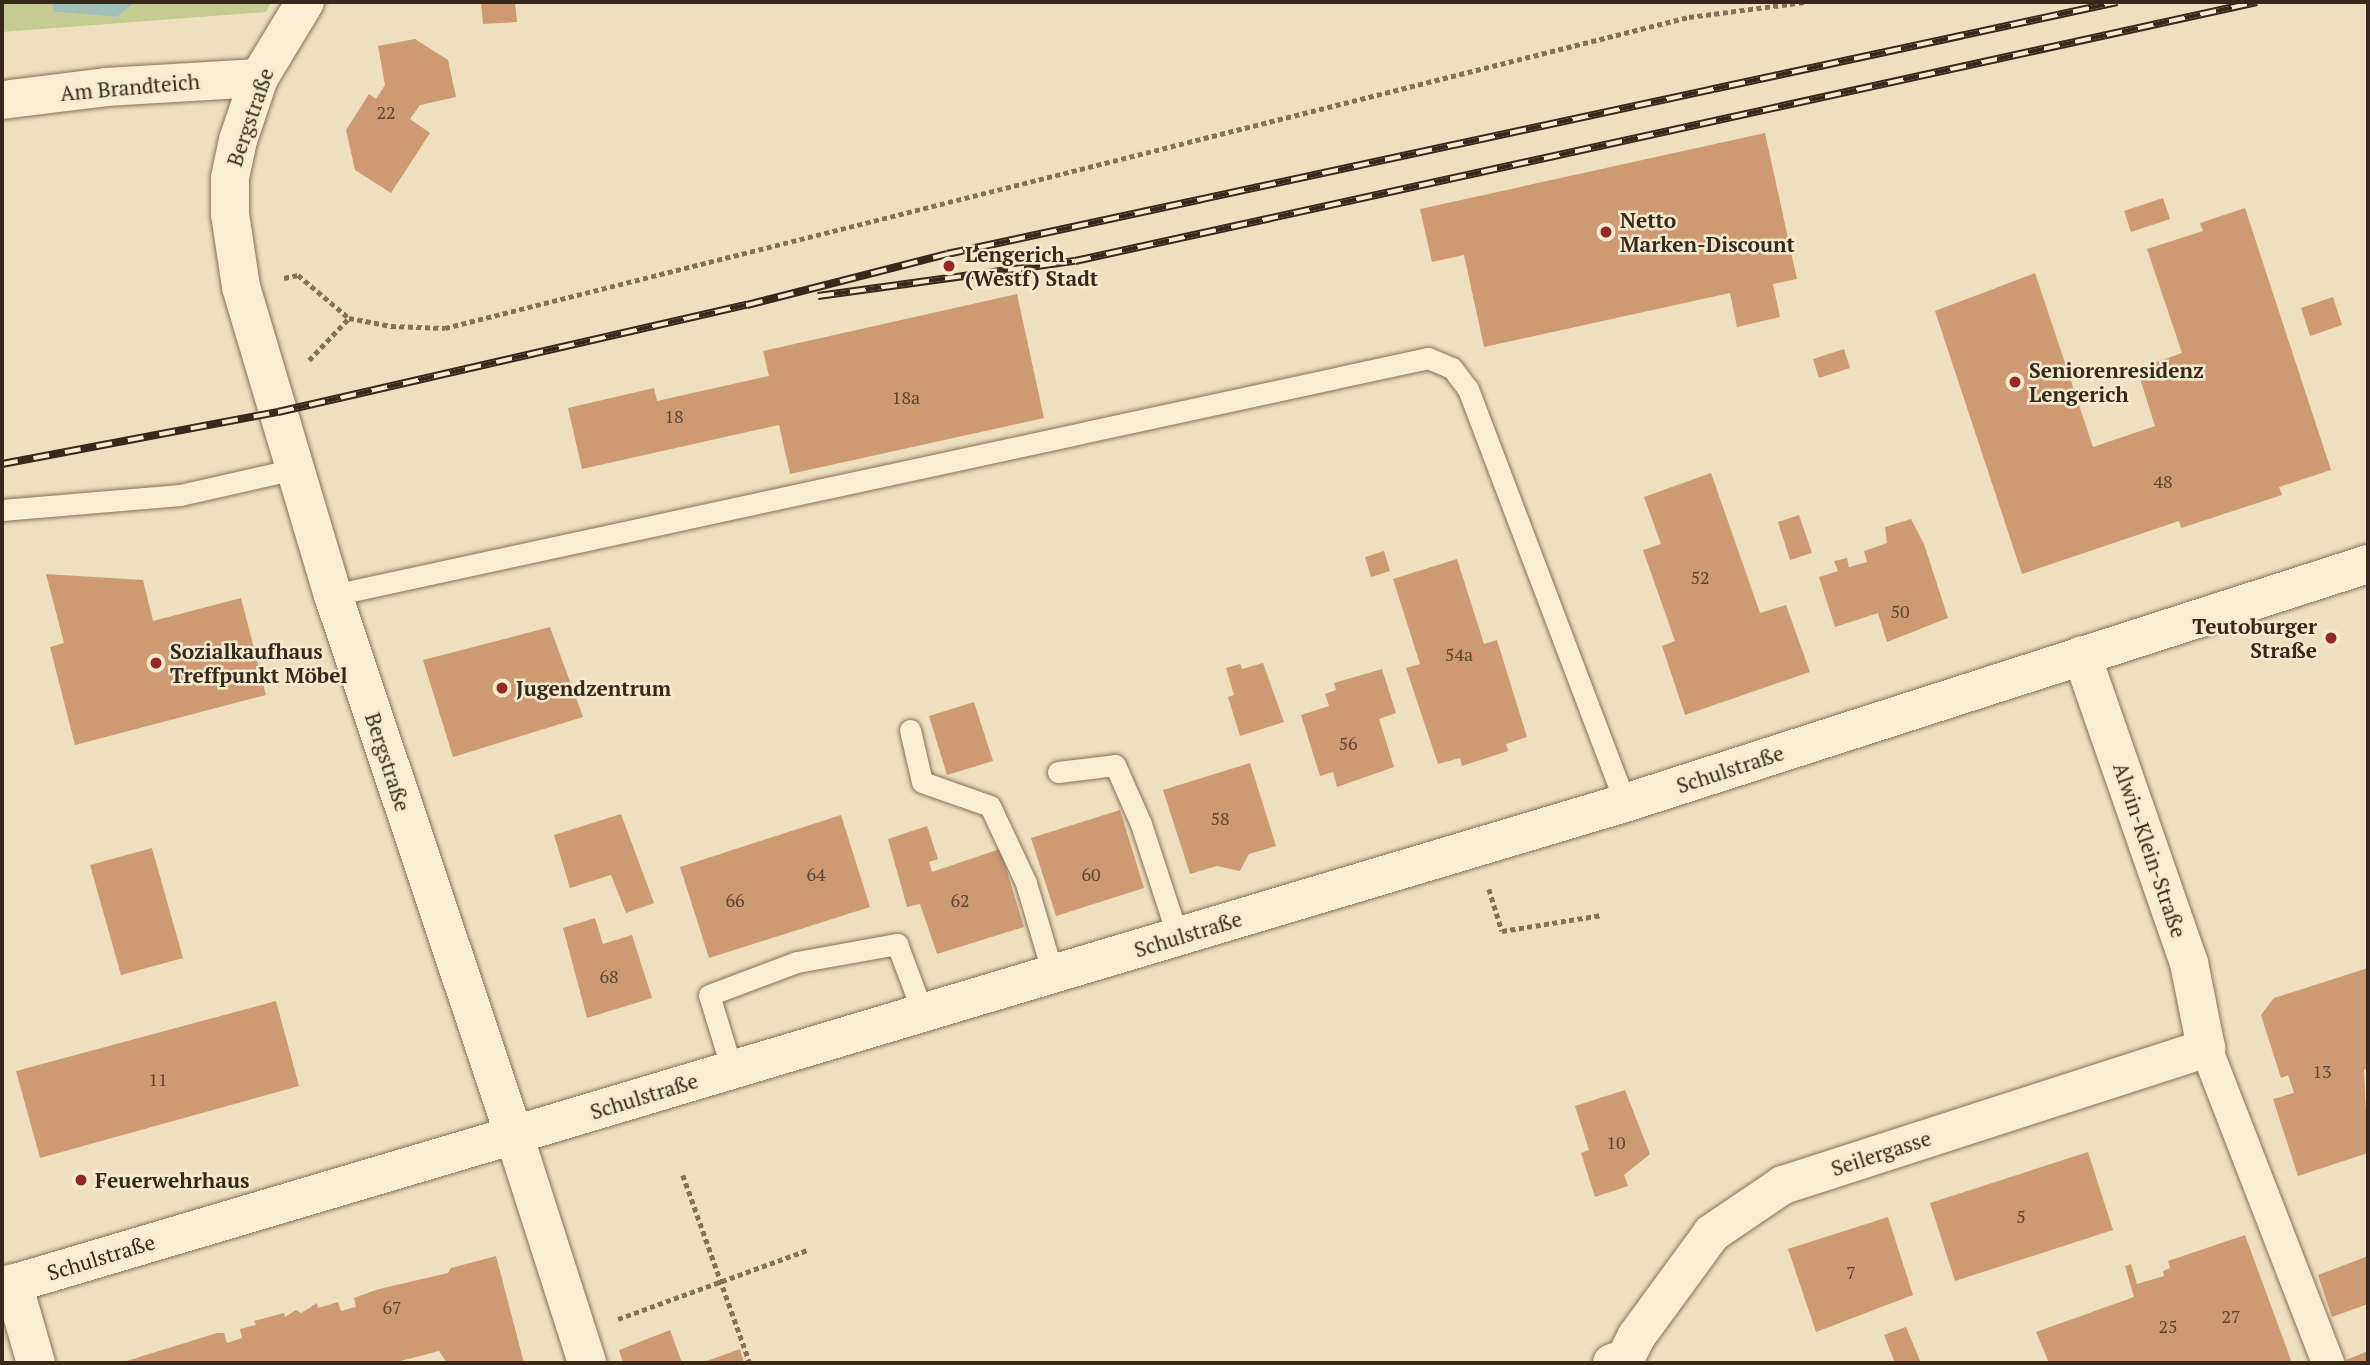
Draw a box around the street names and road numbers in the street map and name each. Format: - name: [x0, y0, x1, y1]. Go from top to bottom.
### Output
- street label: Bergstraße: [221, 65, 279, 169]
- street label: Am Brandteich: [59, 68, 201, 106]
- street label: Bergstraße: [360, 710, 416, 814]
- street label: Schulstraße: [1673, 740, 1787, 798]
- street label: Alwin-Klein-Straße: [2108, 759, 2192, 941]
- street label: Schulstraße: [1131, 906, 1245, 962]
- street label: Schulstraße: [587, 1068, 701, 1124]
- street label: Seilergasse: [1828, 1125, 1934, 1181]
- street label: Schulstraße: [44, 1229, 158, 1285]

